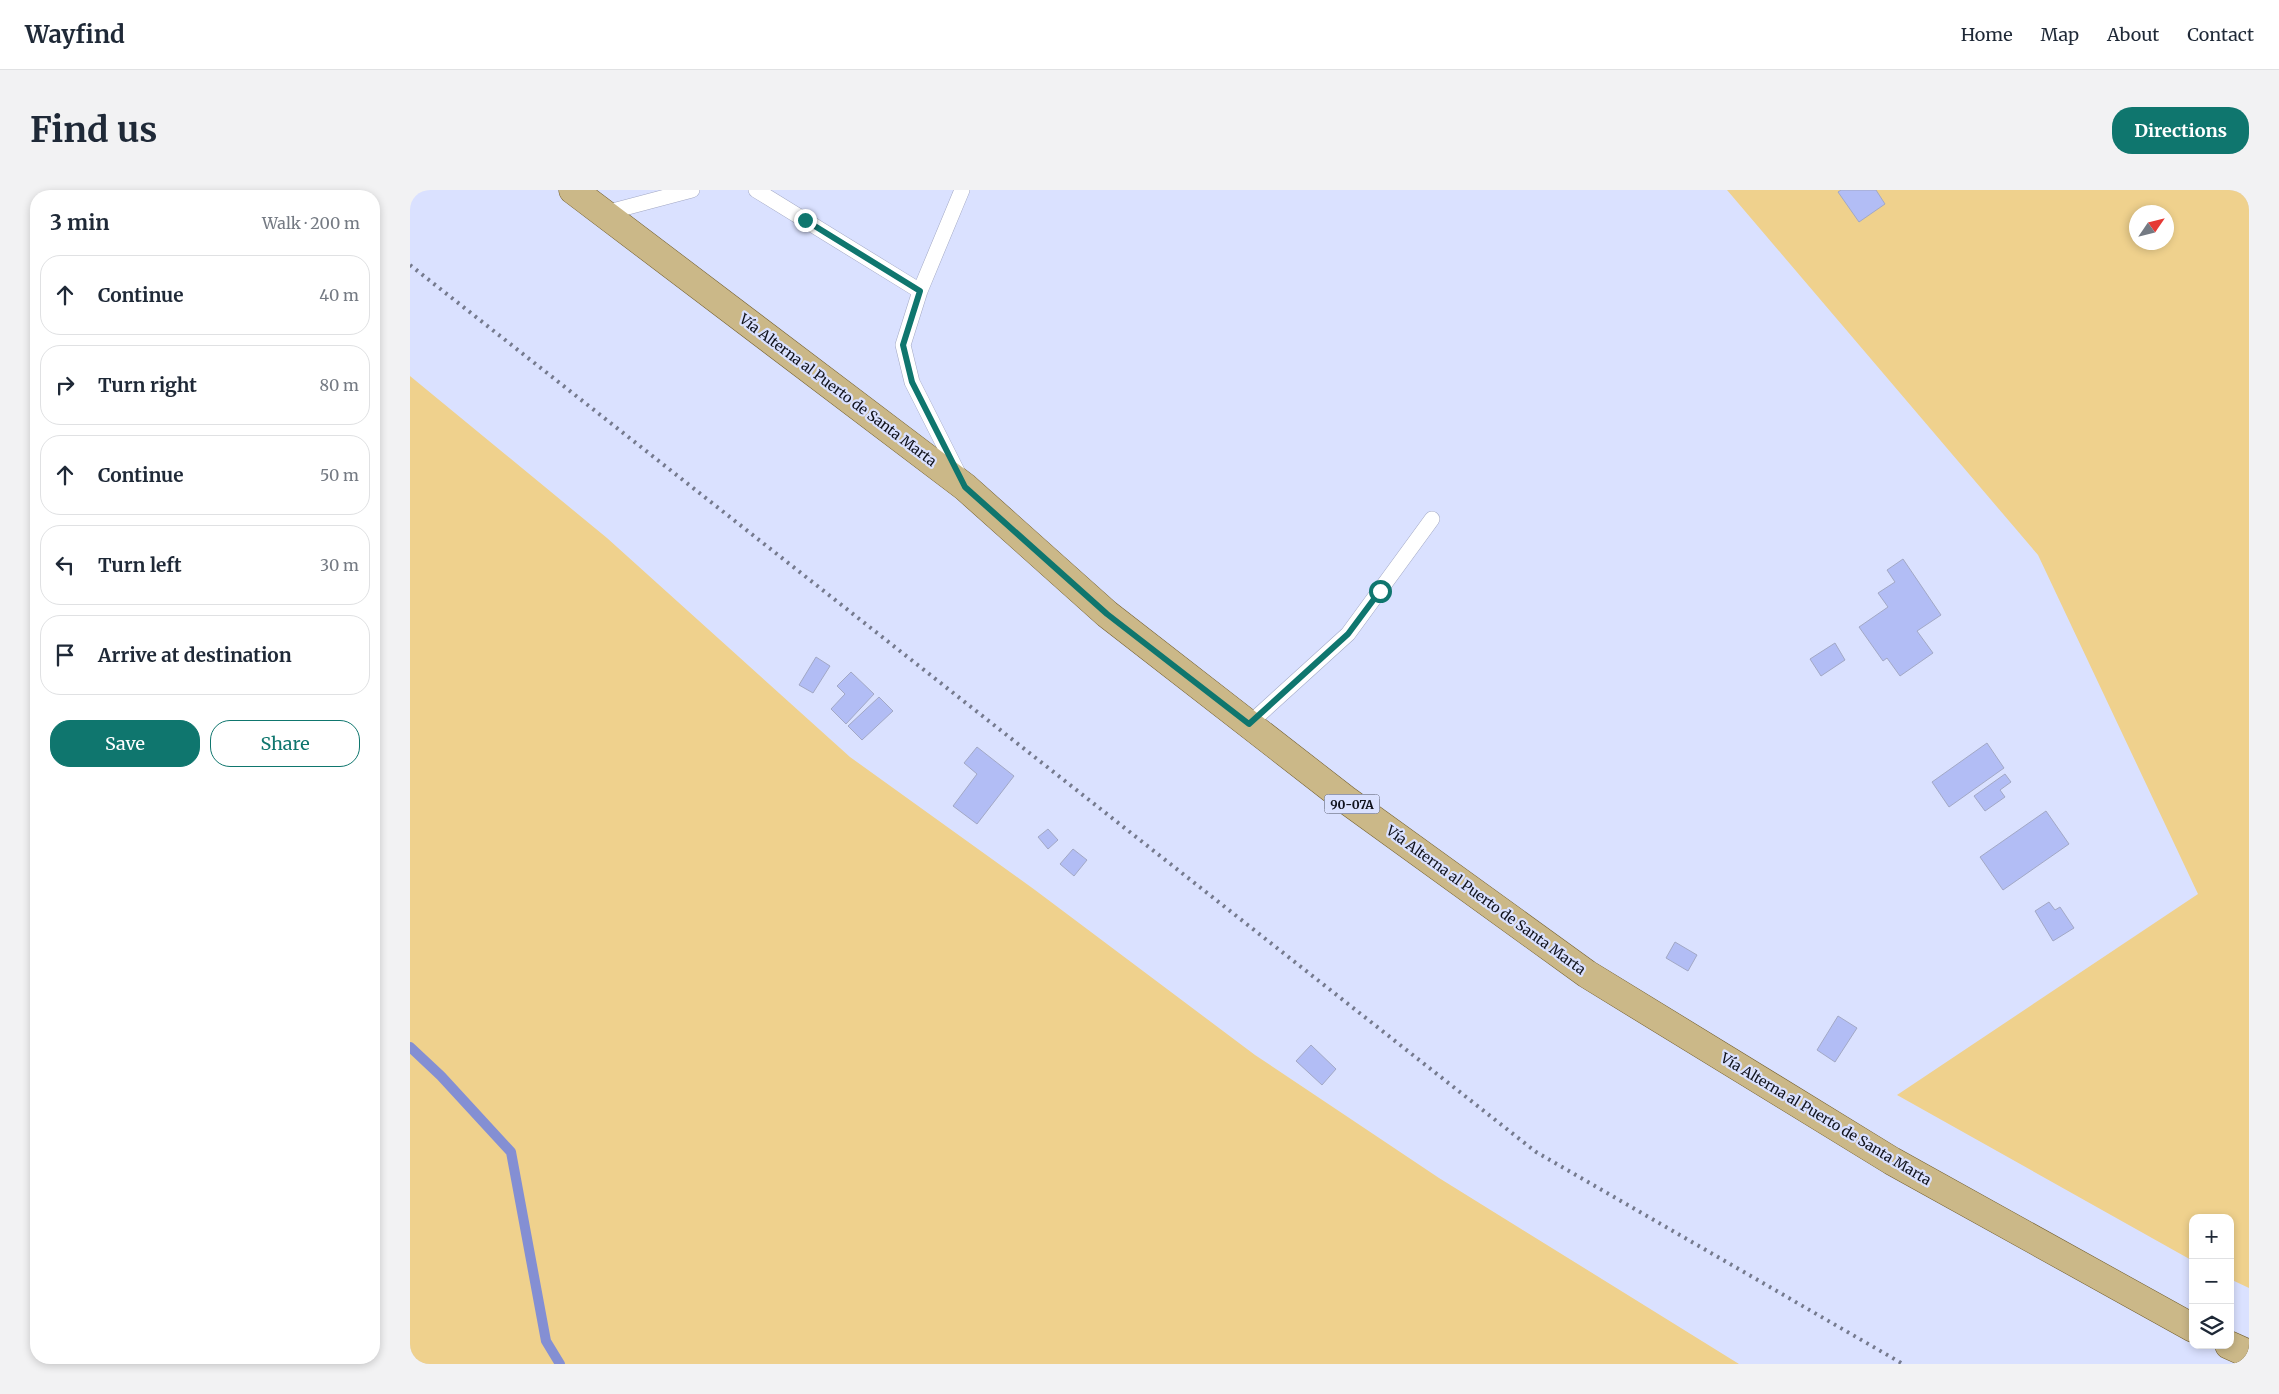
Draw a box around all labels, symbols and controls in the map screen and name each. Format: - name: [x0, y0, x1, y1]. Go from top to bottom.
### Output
- text: Wayfind: [25, 19, 125, 50]
- text: Home: [1961, 23, 2013, 46]
- text: Map: [2041, 23, 2079, 46]
- text: About: [2107, 23, 2159, 46]
- text: Contact: [2187, 23, 2254, 46]
- button: Directions: [2112, 107, 2249, 154]
- text: Find us: [30, 108, 157, 152]
- north arrow: [2129, 205, 2174, 250]
- text: 3 min: [50, 209, 109, 236]
- route end: [794, 209, 817, 232]
- text: Walk · 200 m: [262, 213, 360, 233]
- icon: ahead: [51, 281, 79, 309]
- text: Continue: [98, 283, 184, 307]
- text: 40 m: [319, 285, 359, 305]
- street label: Vía Alterna al Puerto de Santa Marta: [735, 309, 941, 470]
- icon: right: [51, 371, 79, 399]
- text: Turn right: [98, 373, 197, 397]
- text: 80 m: [320, 375, 359, 395]
- icon: ahead: [51, 461, 79, 489]
- text: Continue: [98, 463, 184, 487]
- text: 50 m: [320, 465, 359, 485]
- icon: left: [51, 551, 79, 579]
- text: Turn left: [98, 553, 182, 577]
- text: 30 m: [320, 555, 359, 575]
- route start: [1369, 580, 1392, 603]
- icon: arrive: [51, 641, 79, 669]
- text: Arrive at destination: [98, 643, 292, 667]
- button: Save: [50, 720, 200, 767]
- button: Share: [210, 720, 360, 767]
- road number: 90-07A: [1324, 794, 1380, 814]
- street label: Vía Alterna al Puerto de Santa Marta: [1382, 821, 1590, 979]
- street label: Vía Alterna al Puerto de Santa Marta: [1717, 1048, 1935, 1189]
- map controls: [2189, 1214, 2234, 1349]
- button: +: [2189, 1214, 2234, 1259]
- button: −: [2189, 1259, 2234, 1304]
- button: layers: [2189, 1304, 2234, 1349]

